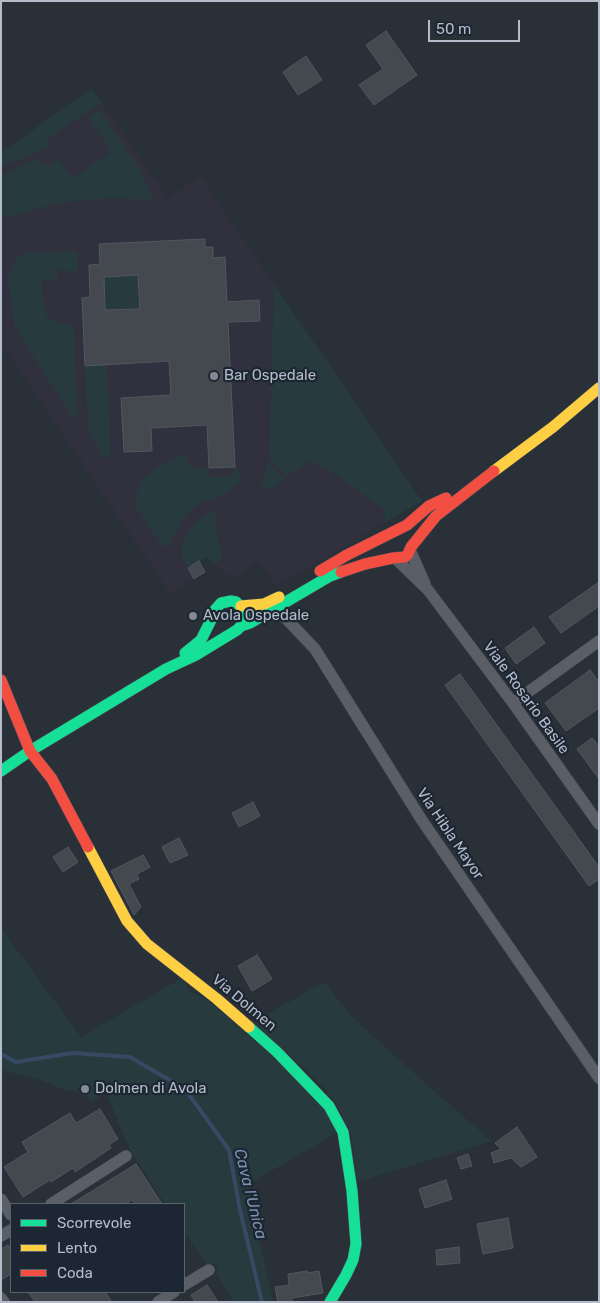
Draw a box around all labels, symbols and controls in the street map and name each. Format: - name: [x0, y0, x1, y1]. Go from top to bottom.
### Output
- scale bar: [430, 10, 522, 42]
- text: 50 m: [436, 20, 471, 38]
- place label: Bar Ospedale: [224, 367, 316, 385]
- marker: Bar Ospedale: [208, 370, 220, 382]
- place label: Avola Ospedale: [203, 607, 309, 625]
- marker: Avola Ospedale: [187, 610, 199, 622]
- street label: Viale Rosario Basile: [479, 638, 573, 758]
- street label: Via Hibla Mayor: [413, 785, 487, 883]
- street label: Via Dolmen: [208, 971, 280, 1035]
- place label: Dolmen di Avola: [95, 1080, 206, 1098]
- marker: Dolmen di Avola: [79, 1083, 91, 1095]
- water label: Cava l'Unica: [229, 1147, 271, 1241]
- legend: [10, 1203, 185, 1293]
- text: Scorrevole: [57, 1214, 131, 1232]
- text: Lento: [57, 1239, 97, 1257]
- text: Coda: [57, 1264, 93, 1282]

